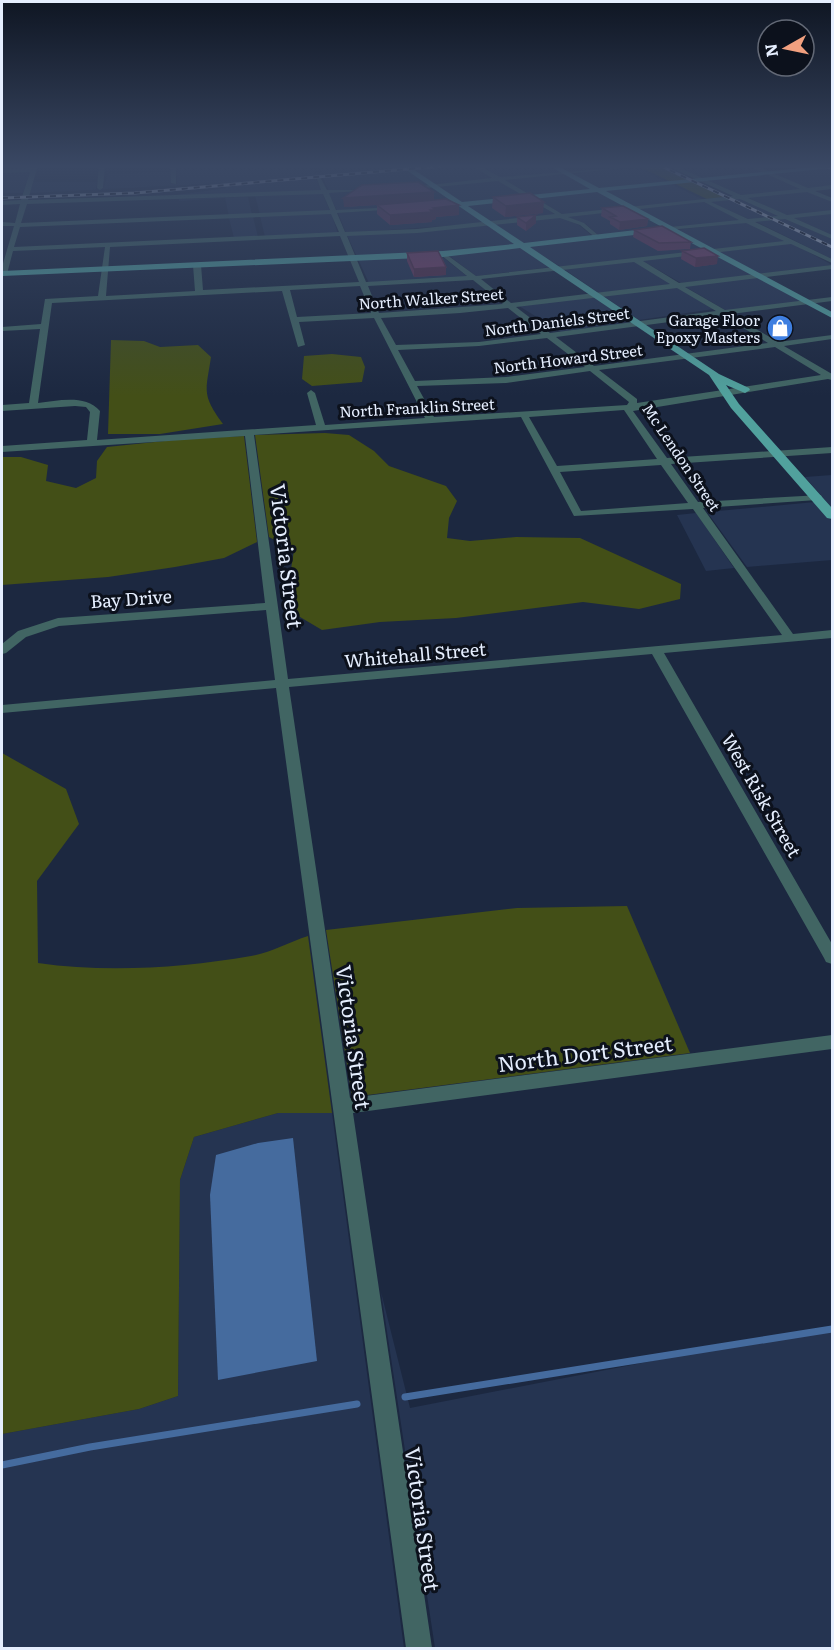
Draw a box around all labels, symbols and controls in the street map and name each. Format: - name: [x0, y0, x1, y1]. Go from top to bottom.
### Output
- north arrow: [756, 18, 816, 78]
- text: N: [757, 42, 783, 59]
- street label: North Walker Street: [358, 281, 504, 315]
- street label: North Daniels Street: [483, 301, 631, 341]
- place label: Garage Floor Epoxy Masters: [656, 308, 760, 348]
- shop icon: Garage Floor Epoxy Masters: [765, 313, 795, 343]
- street label: North Howard Street: [492, 337, 644, 379]
- street label: North Franklin Street: [339, 391, 495, 423]
- street label: Mc Lendon Street: [637, 398, 727, 516]
- street label: Victoria Street: [264, 482, 312, 631]
- street label: Bay Drive: [89, 582, 173, 614]
- street label: Whitehall Street: [343, 634, 488, 674]
- street label: West Risk Street: [716, 728, 809, 863]
- street label: Victoria Street: [330, 963, 381, 1112]
- street label: North Dort Street: [496, 1026, 675, 1078]
- street label: Victoria Street: [399, 1445, 450, 1594]

